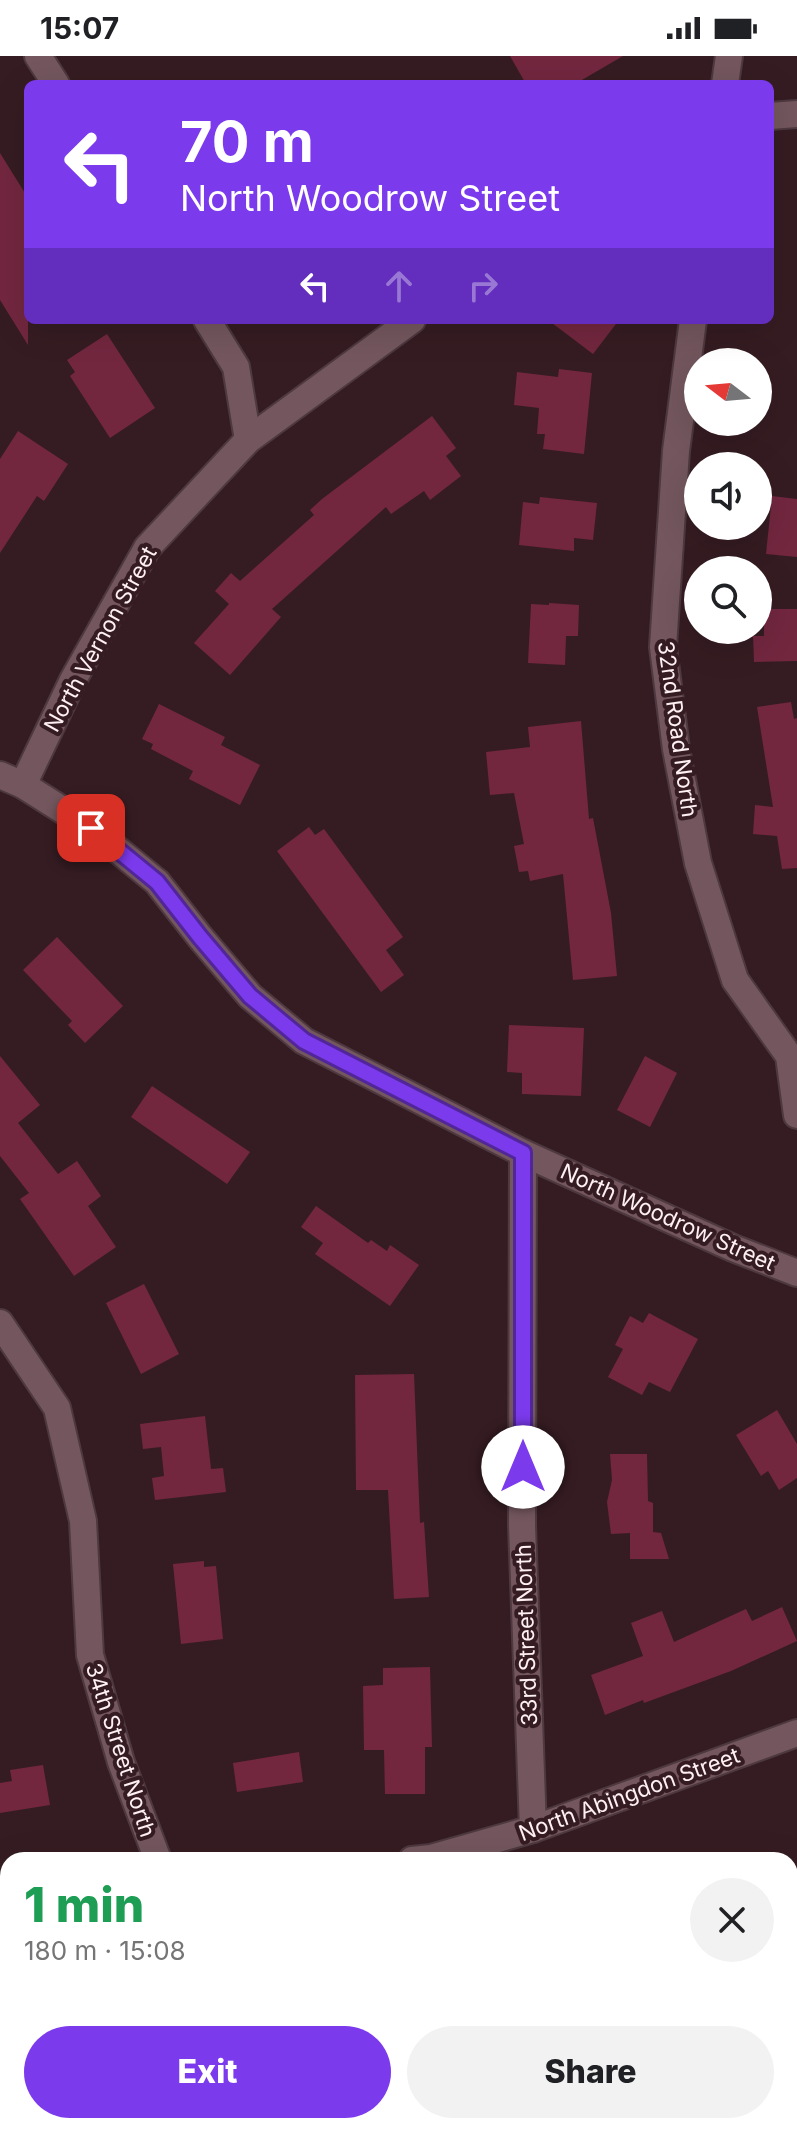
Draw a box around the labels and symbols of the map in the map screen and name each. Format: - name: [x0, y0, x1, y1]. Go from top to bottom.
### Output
- north arrow: [684, 348, 772, 436]
- street label: North Vernon Street: [38, 542, 162, 736]
- street label: 32nd Road North: [653, 639, 703, 819]
- pin: [57, 794, 125, 862]
- street label: North Woodrow Street: [557, 1158, 779, 1276]
- position arrow: [481, 1425, 565, 1509]
- street label: 33rd Street North: [510, 1544, 542, 1726]
- street label: 34th Street North: [81, 1660, 161, 1840]
- street label: North Abingdon Street: [515, 1742, 743, 1846]

